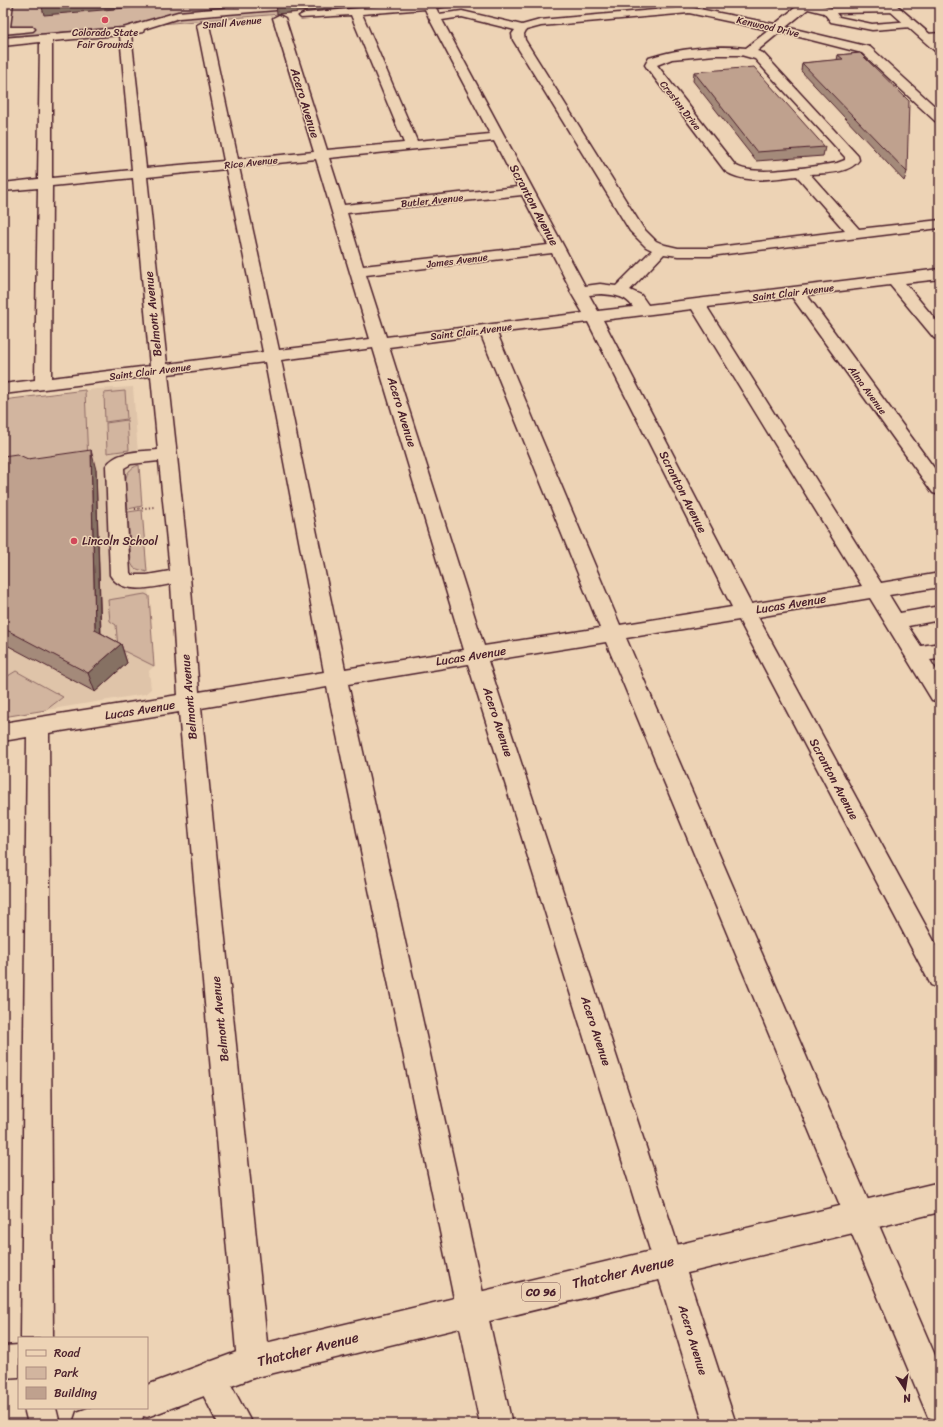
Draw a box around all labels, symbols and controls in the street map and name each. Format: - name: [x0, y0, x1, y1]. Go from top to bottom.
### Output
- street label: Small Avenue: [202, 11, 263, 35]
- street label: Kenwood Drive: [735, 11, 801, 43]
- marker: Colorado State Fair Grounds: [100, 15, 110, 25]
- place label: Colorado State Fair Grounds: [72, 24, 138, 54]
- street label: Acero Avenue: [284, 64, 326, 141]
- street label: Creston Drive: [655, 77, 706, 135]
- street label: Rice Avenue: [224, 151, 279, 175]
- street label: Scranton Avenue: [503, 160, 565, 250]
- street label: Butler Avenue: [400, 189, 464, 213]
- street label: James Avenue: [424, 248, 489, 274]
- street label: Belmont Avenue: [138, 270, 168, 358]
- street label: Saint Clair Avenue: [751, 279, 835, 307]
- street label: Saint Clair Avenue: [429, 318, 513, 346]
- street label: Saint Clair Avenue: [108, 358, 192, 386]
- street label: Alma Avenue: [843, 361, 891, 419]
- street label: Acero Avenue: [381, 373, 423, 450]
- street label: Scranton Avenue: [653, 447, 713, 537]
- place label: Lincoln School: [82, 530, 158, 552]
- marker: Lincoln School: [69, 536, 79, 546]
- street label: Lucas Avenue: [754, 588, 828, 620]
- street label: Lucas Avenue: [434, 640, 508, 672]
- street label: Belmont Avenue: [174, 653, 204, 741]
- street label: Acero Avenue: [476, 683, 520, 760]
- street label: Lucas Avenue: [103, 694, 177, 726]
- street label: Scranton Avenue: [803, 734, 865, 824]
- street label: Belmont Avenue: [205, 975, 235, 1063]
- street label: Acero Avenue: [574, 992, 618, 1069]
- street label: Thatcher Avenue: [570, 1249, 677, 1296]
- road number: CO 96: [522, 1283, 560, 1301]
- street label: Acero Avenue: [672, 1301, 714, 1378]
- street label: Thatcher Avenue: [255, 1325, 362, 1374]
- legend: [18, 1337, 148, 1409]
- text: Road: [54, 1342, 81, 1364]
- text: Park: [54, 1362, 79, 1384]
- north arrow: [885, 1369, 925, 1409]
- text: Building: [54, 1382, 97, 1404]
- text: N: [901, 1388, 914, 1408]

